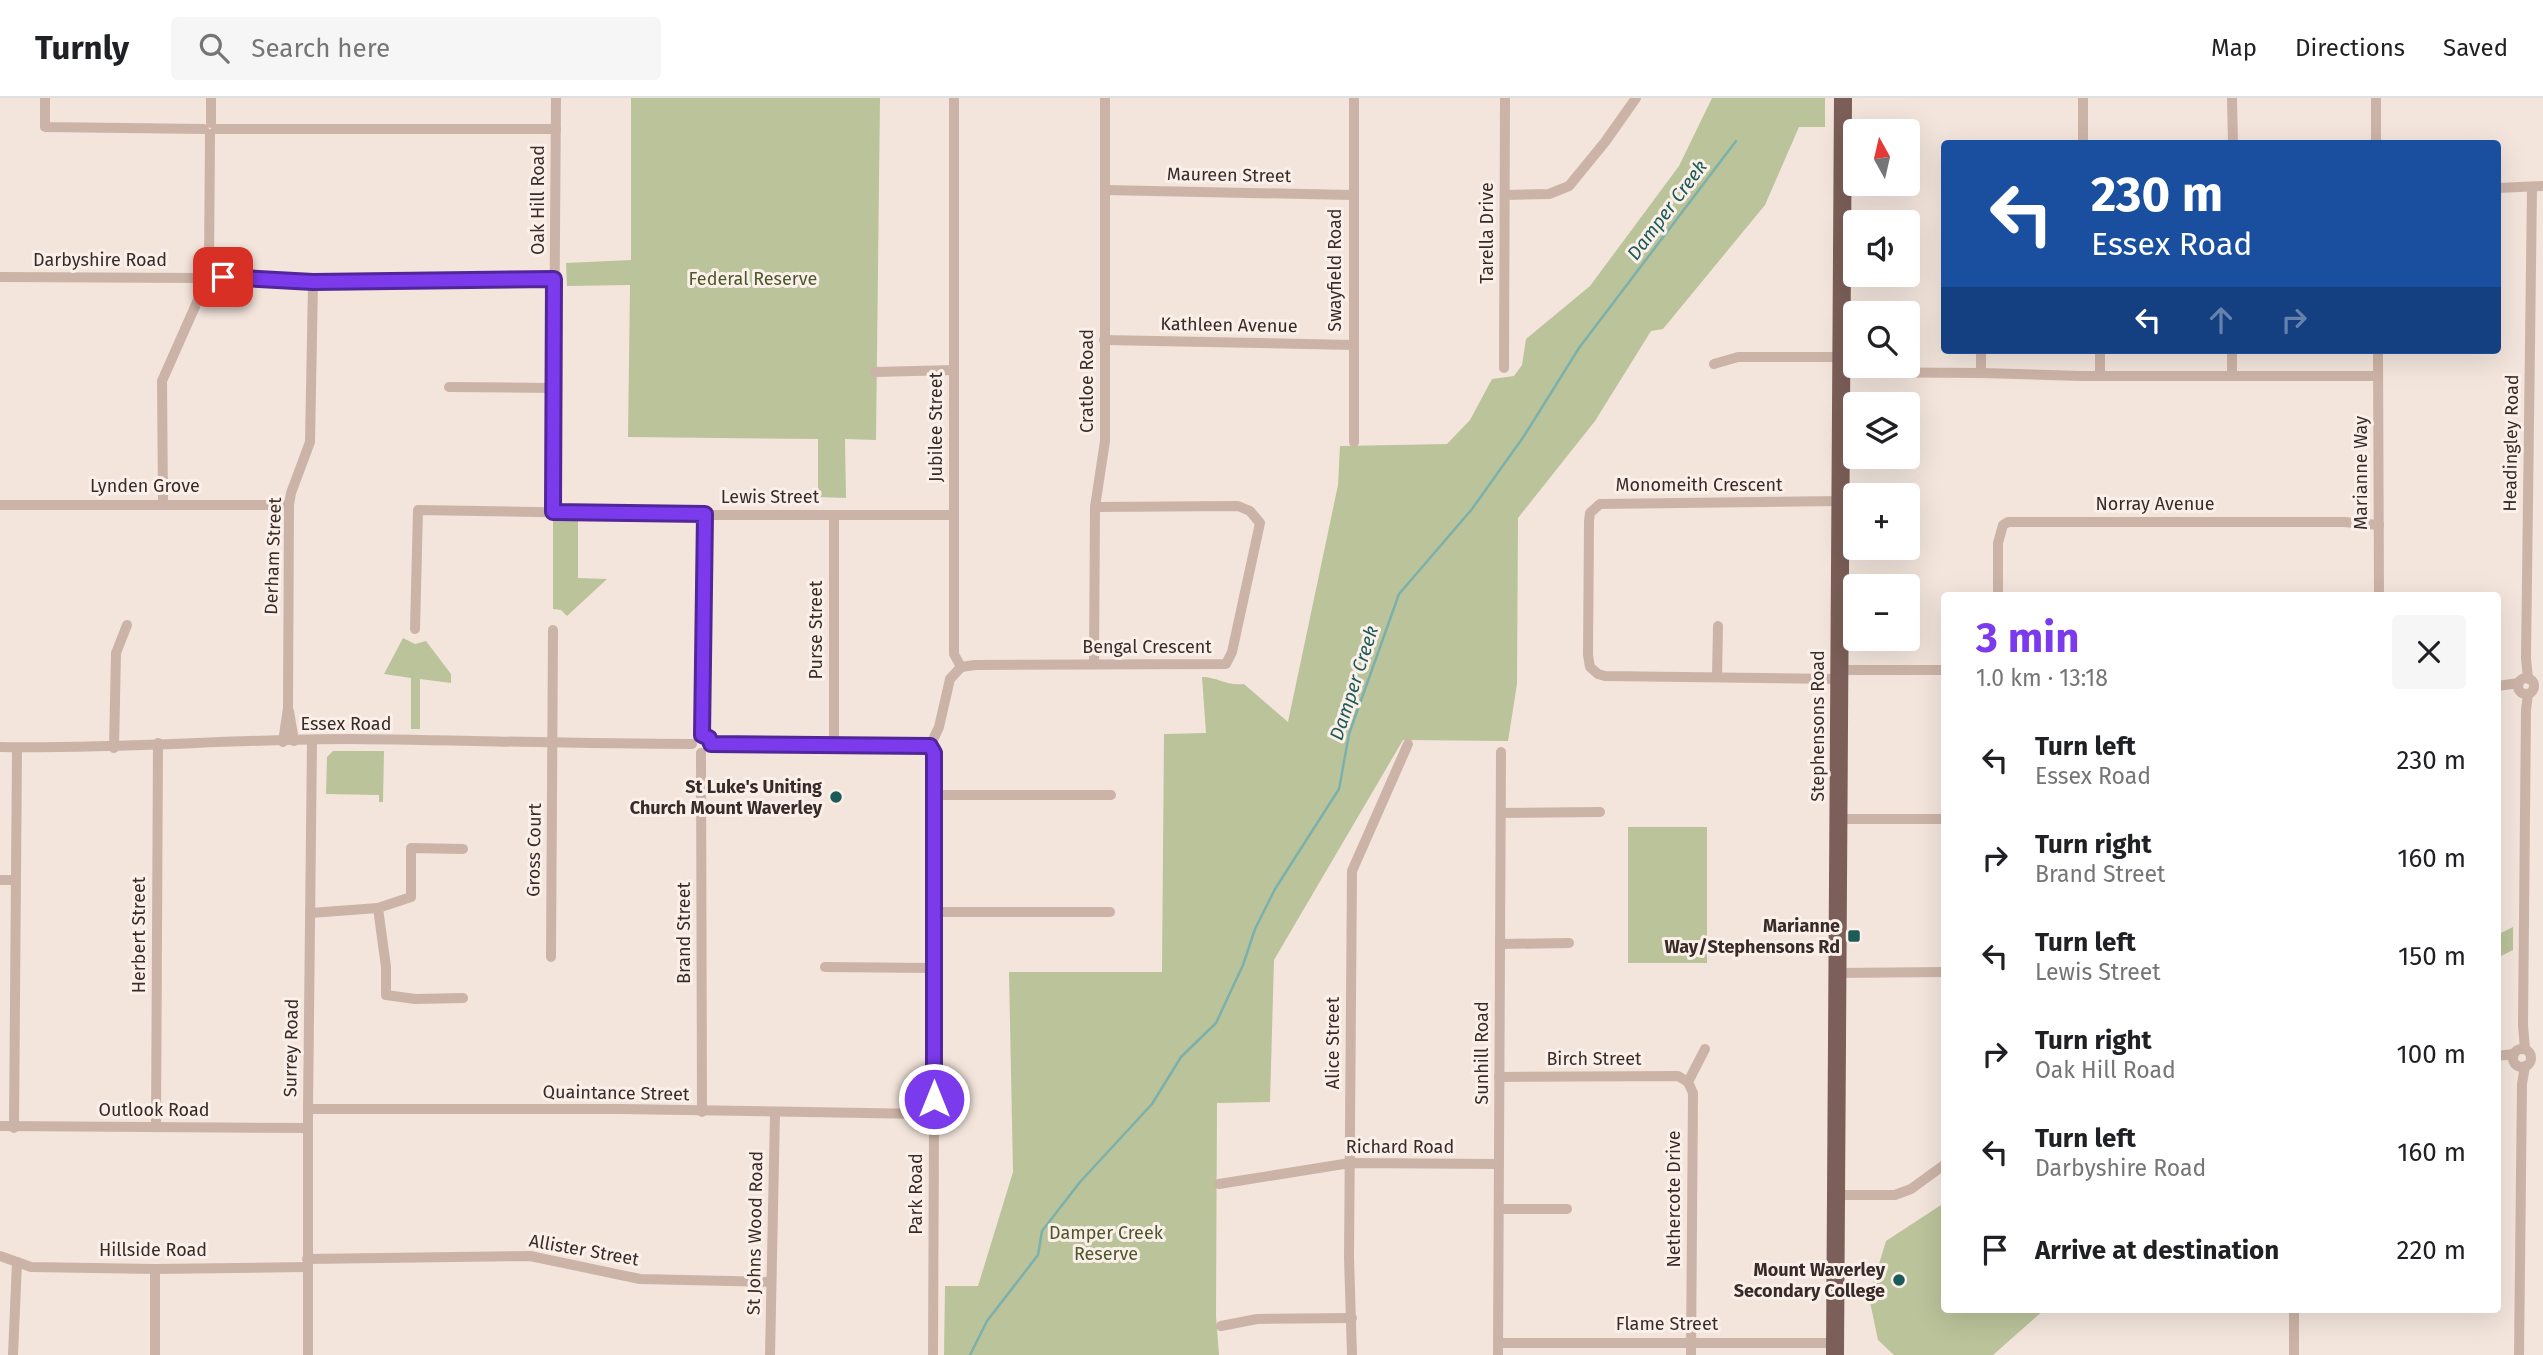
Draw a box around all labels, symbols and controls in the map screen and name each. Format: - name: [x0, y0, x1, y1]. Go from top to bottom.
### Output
- search box: [171, 17, 661, 80]
- text: Turnly: [35, 28, 129, 68]
- icon: search: [195, 29, 233, 67]
- text: Search here: [251, 33, 390, 64]
- text: Map: [2211, 34, 2257, 62]
- text: Directions: [2295, 34, 2405, 62]
- text: Saved: [2443, 34, 2508, 62]
- north arrow: [1843, 119, 1920, 196]
- map controls: [1843, 119, 1920, 651]
- street label: Oak Hill Road: [527, 145, 549, 255]
- water label: Damper Creek: [1622, 156, 1712, 264]
- street label: Maureen Street: [1167, 163, 1292, 187]
- text: 230 m: [2091, 165, 2223, 224]
- icon: left: [1976, 168, 2067, 259]
- street label: Tarella Drive: [1476, 182, 1498, 284]
- street label: Swayfield Road: [1324, 208, 1346, 332]
- button: sound: [1843, 210, 1920, 287]
- text: Essex Road: [2091, 225, 2252, 263]
- pin: [193, 247, 253, 307]
- street label: Darbyshire Road: [33, 249, 167, 271]
- icon: arrive: [204, 258, 242, 296]
- park label: Federal Reserve: [689, 268, 817, 290]
- button: search: [1843, 301, 1920, 378]
- icon: left: [2129, 301, 2167, 339]
- icon: ahead: [2202, 301, 2240, 339]
- icon: right: [2275, 301, 2313, 339]
- street label: Kathleen Avenue: [1160, 313, 1298, 337]
- street label: Cratloe Road: [1076, 329, 1098, 433]
- street label: Jubilee Street: [925, 371, 947, 482]
- street label: Headingley Road: [2499, 374, 2523, 512]
- button: layers: [1843, 392, 1920, 469]
- street label: Marianne Way: [2350, 416, 2372, 530]
- street label: Monomeith Crescent: [1615, 474, 1783, 496]
- street label: Lynden Grove: [90, 475, 200, 497]
- button: +: [1843, 483, 1920, 560]
- street label: Lewis Street: [721, 486, 820, 508]
- street label: Norray Avenue: [2096, 493, 2214, 515]
- street label: Derham Street: [260, 496, 286, 615]
- button: −: [1843, 574, 1920, 651]
- street label: Purse Street: [805, 580, 827, 679]
- text: 3 min: [1976, 613, 2079, 663]
- button: close: [2392, 615, 2466, 689]
- water label: Damper Creek: [1325, 623, 1383, 743]
- street label: Bengal Crescent: [1082, 636, 1212, 658]
- street label: Stephensons Road: [1807, 650, 1829, 802]
- text: 1.0 km · 13:18: [1976, 664, 2108, 692]
- street label: Essex Road: [301, 713, 391, 735]
- text: Turn left: [2035, 731, 2136, 762]
- icon: left: [1976, 741, 2014, 779]
- text: 230 m: [2397, 745, 2466, 776]
- text: Essex Road: [2035, 762, 2151, 790]
- place label: St Luke's Uniting Church Mount Waverley: [630, 776, 823, 819]
- marker: St Luke's Uniting Church Mount Waverley: [828, 789, 844, 805]
- street label: Gross Court: [522, 802, 546, 897]
- text: Turn right: [2035, 829, 2152, 860]
- icon: right: [1976, 839, 2014, 877]
- text: 160 m: [2397, 843, 2466, 874]
- text: Brand Street: [2035, 860, 2165, 888]
- street label: Herbert Street: [128, 876, 150, 993]
- street label: Brand Street: [673, 882, 695, 984]
- place label: Marianne Way/Stephensons Rd: [1665, 915, 1840, 958]
- text: Turn left: [2035, 927, 2136, 958]
- marker: Marianne Way/Stephensons Rd: [1846, 928, 1862, 944]
- icon: left: [1976, 937, 2014, 975]
- text: 150 m: [2398, 941, 2466, 972]
- text: Lewis Street: [2035, 958, 2161, 986]
- street label: Alice Street: [1322, 996, 1344, 1089]
- street label: Surrey Road: [279, 999, 303, 1097]
- street label: Sunhill Road: [1471, 1001, 1493, 1105]
- text: Turn right: [2035, 1025, 2152, 1056]
- icon: right: [1976, 1035, 2014, 1073]
- text: 100 m: [2397, 1039, 2466, 1070]
- street label: Birch Street: [1546, 1048, 1642, 1070]
- text: Oak Hill Road: [2035, 1056, 2176, 1084]
- position arrow: [897, 1062, 971, 1136]
- street label: Quaintance Street: [542, 1081, 690, 1105]
- street label: Outlook Road: [99, 1099, 209, 1121]
- text: Turn left: [2035, 1123, 2136, 1154]
- street label: Nethercote Drive: [1663, 1130, 1685, 1268]
- icon: left: [1976, 1133, 2014, 1171]
- street label: Richard Road: [1346, 1136, 1454, 1158]
- text: 160 m: [2397, 1137, 2466, 1168]
- street label: St Johns Wood Road: [743, 1151, 767, 1315]
- street label: Park Road: [905, 1153, 927, 1235]
- text: Darbyshire Road: [2035, 1154, 2206, 1182]
- park label: Damper Creek Reserve: [1049, 1222, 1164, 1265]
- street label: Allister Street: [527, 1230, 641, 1271]
- icon: arrive: [1976, 1231, 2014, 1269]
- text: Arrive at destination: [2035, 1235, 2279, 1266]
- text: 220 m: [2397, 1235, 2466, 1266]
- street label: Hillside Road: [99, 1239, 207, 1261]
- place label: Mount Waverley Secondary College: [1734, 1259, 1886, 1302]
- marker: Mount Waverley Secondary College: [1891, 1272, 1907, 1288]
- street label: Flame Street: [1616, 1313, 1719, 1335]

